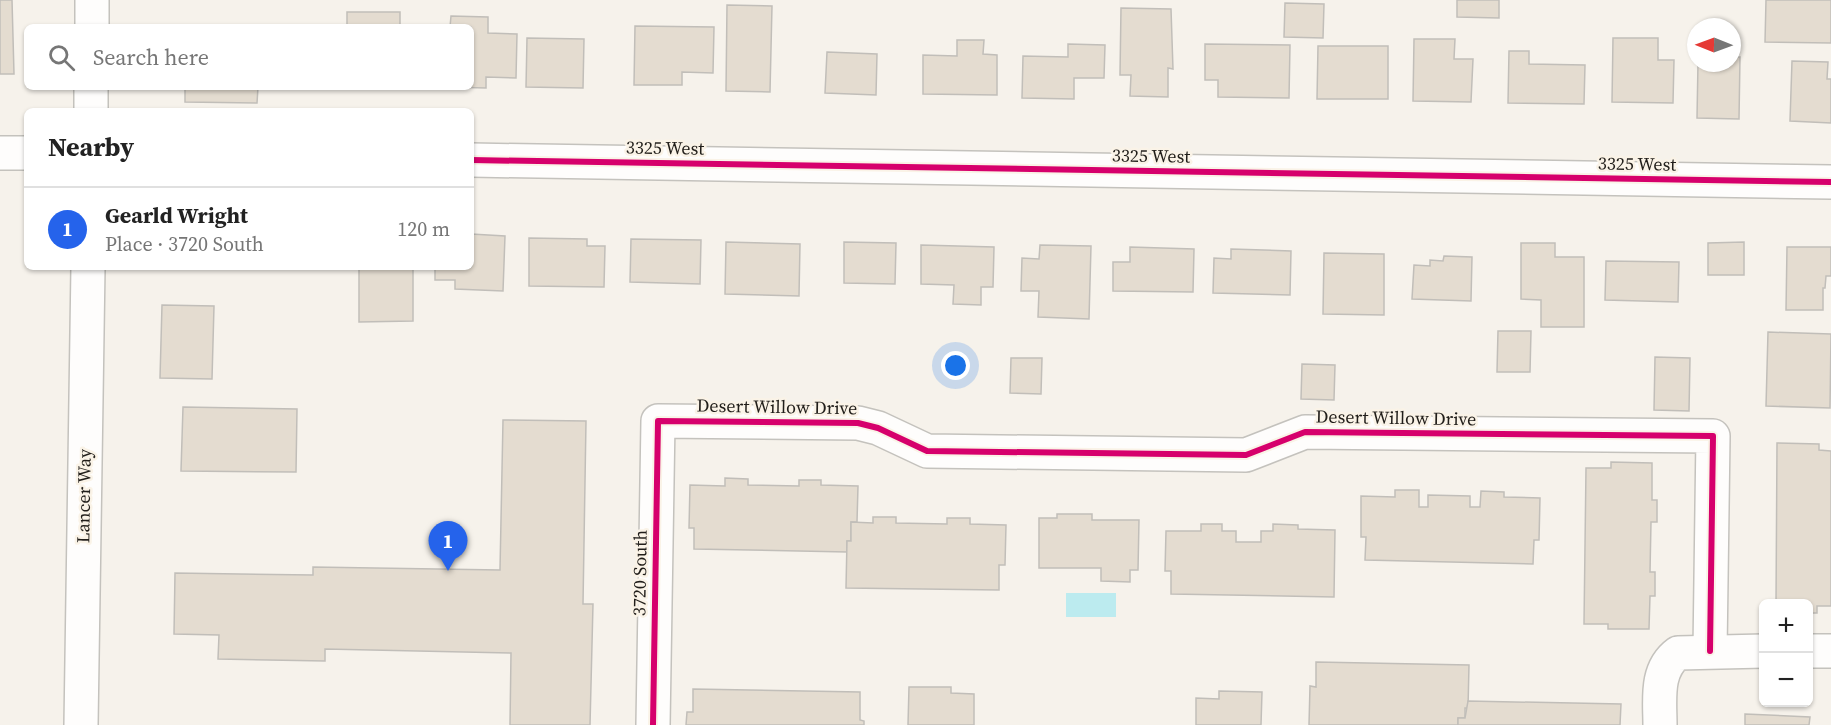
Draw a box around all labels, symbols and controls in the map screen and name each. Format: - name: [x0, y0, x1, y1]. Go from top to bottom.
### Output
- north arrow: [1687, 18, 1741, 72]
- search box: [24, 24, 474, 90]
- icon: search: [45, 41, 78, 74]
- text: Search here: [93, 42, 209, 72]
- text: Nearby: [48, 129, 134, 165]
- street label: 3325 West: [626, 134, 705, 161]
- street label: 3325 West: [1112, 142, 1191, 169]
- street label: 3325 West: [1598, 150, 1677, 177]
- text: Gearld Wright: [105, 200, 248, 230]
- text: 1: [62, 215, 73, 243]
- text: 120 m: [397, 215, 450, 243]
- text: Place · 3720 South: [105, 230, 264, 258]
- your location: [941, 351, 970, 380]
- street label: Desert Willow Drive: [696, 393, 858, 420]
- street label: Desert Willow Drive: [1315, 404, 1477, 431]
- street label: Lancer Way: [70, 448, 97, 543]
- pin: 1: [428, 522, 468, 571]
- street label: 3720 South: [626, 529, 653, 616]
- map controls: [1759, 599, 1813, 707]
- button: +: [1759, 599, 1813, 653]
- button: −: [1759, 653, 1813, 707]

